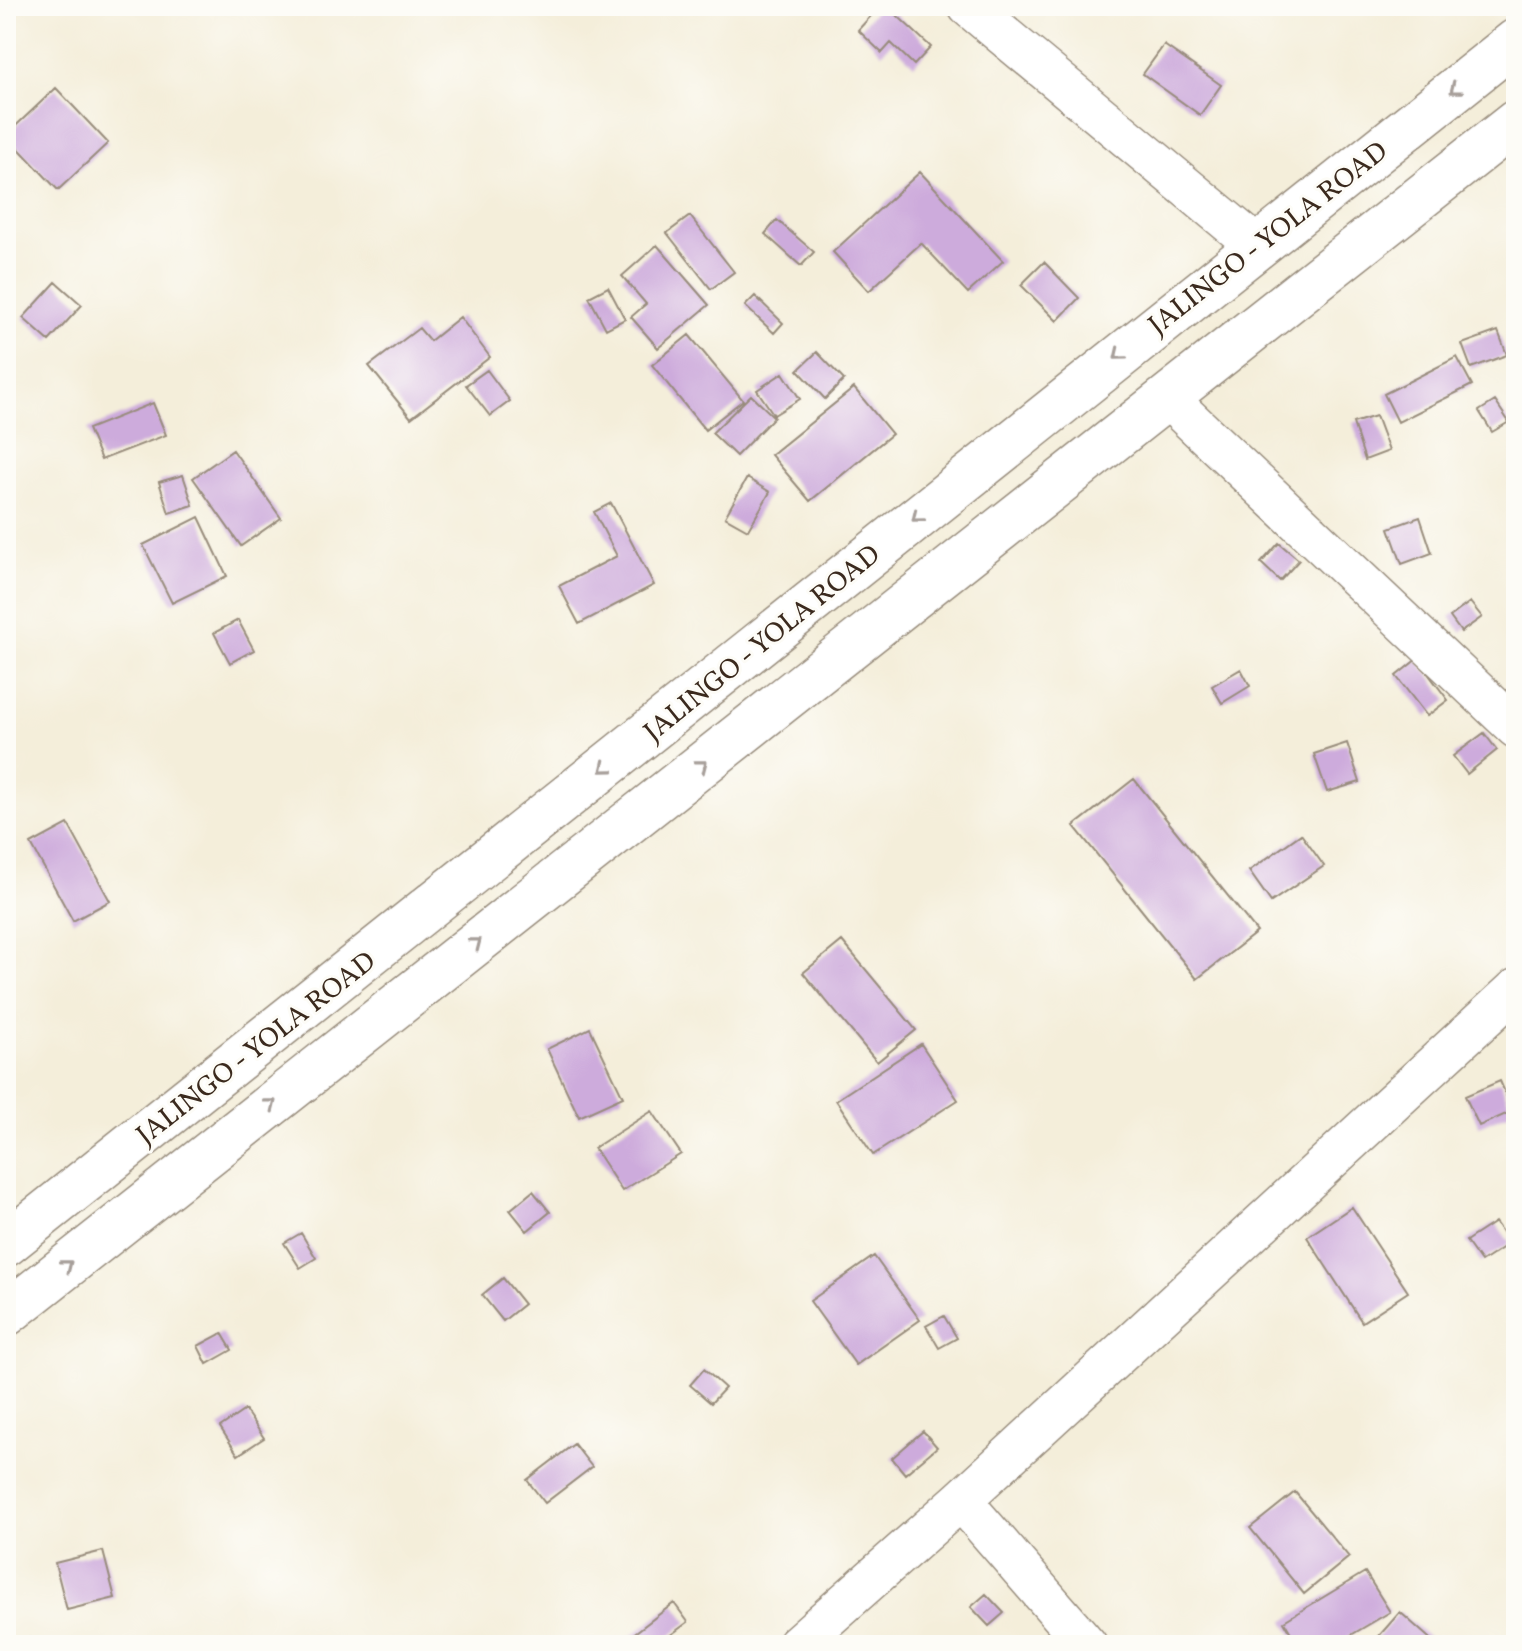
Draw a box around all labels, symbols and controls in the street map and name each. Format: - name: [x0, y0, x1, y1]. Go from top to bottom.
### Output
- one-way arrow: [1449, 79, 1464, 93]
- street label: JALINGO - YOLA ROAD: [1141, 133, 1397, 345]
- one-way arrow: [1114, 345, 1128, 360]
- one-way arrow: [911, 508, 926, 522]
- street label: JALINGO - YOLA ROAD: [636, 536, 889, 752]
- one-way arrow: [600, 758, 614, 773]
- one-way arrow: [693, 760, 707, 775]
- one-way arrow: [467, 939, 482, 953]
- street label: JALINGO - YOLA ROAD: [129, 943, 385, 1155]
- one-way arrow: [262, 1100, 277, 1114]
- one-way arrow: [58, 1261, 73, 1275]

